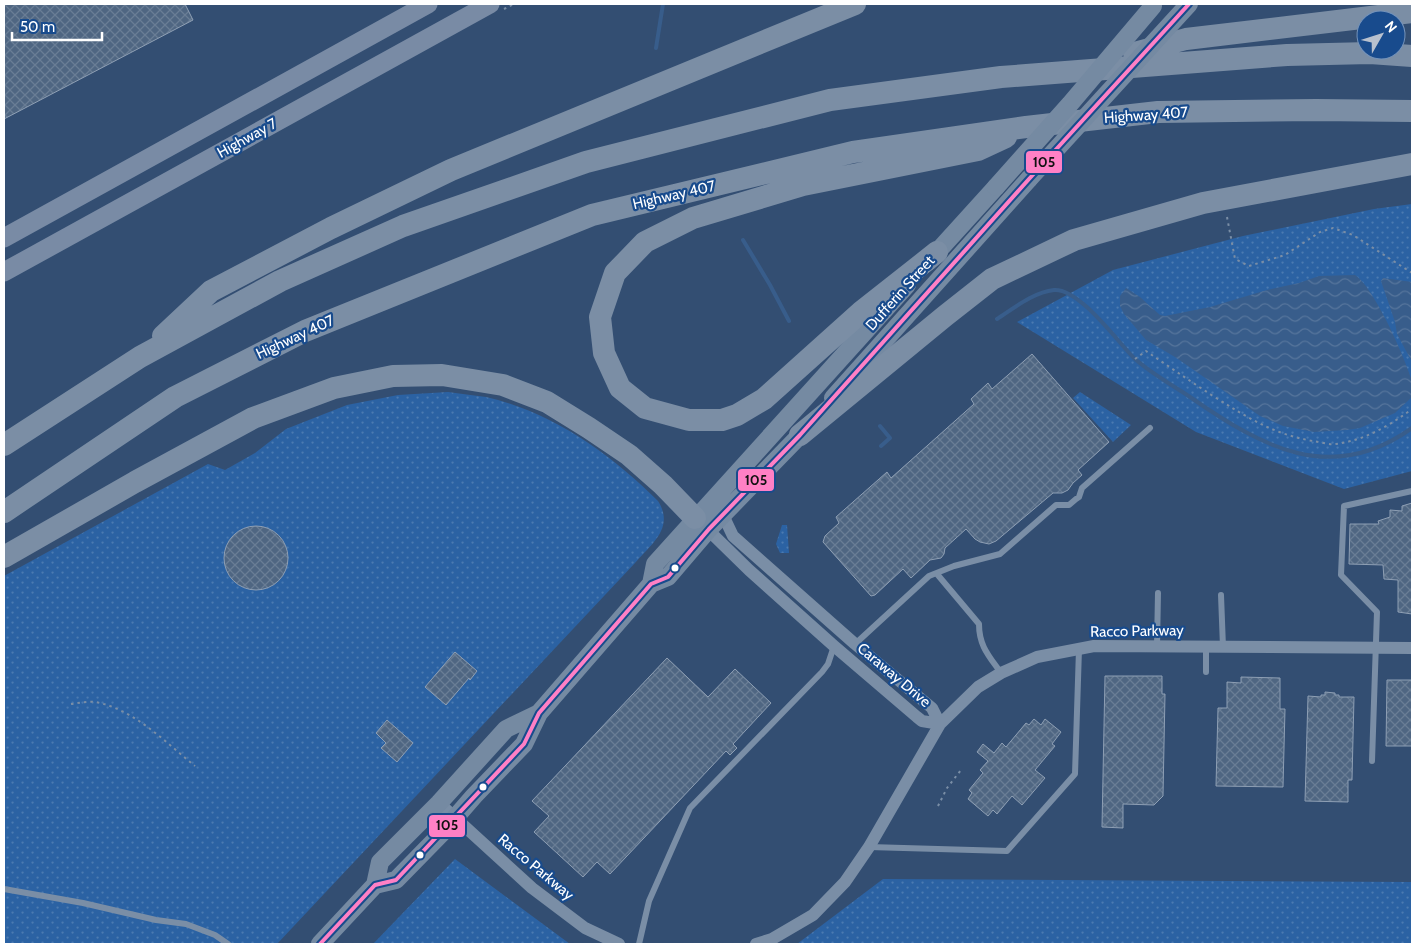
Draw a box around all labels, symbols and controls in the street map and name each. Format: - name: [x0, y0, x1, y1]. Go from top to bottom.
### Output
- scale bar: [12, 10, 102, 42]
- north arrow: [1356, 10, 1406, 60]
- text: N: [1381, 17, 1401, 36]
- text: 50 m: [20, 18, 55, 36]
- street label: Highway 407: [1103, 103, 1189, 127]
- street label: Highway 7: [214, 114, 280, 162]
- line badge: 105: [1025, 150, 1063, 174]
- text: 105: [1033, 153, 1055, 171]
- street label: Highway 407: [631, 177, 718, 213]
- street label: Dufferin Street: [862, 252, 938, 334]
- street label: Highway 407: [253, 311, 337, 363]
- line badge: 105: [737, 468, 775, 492]
- text: 105: [745, 471, 767, 489]
- unlabelled marker: [670, 563, 680, 573]
- street label: Racco Parkway: [1090, 621, 1184, 641]
- street label: Caraway Drive: [854, 639, 935, 711]
- unlabelled marker: [478, 782, 488, 792]
- line badge: 105: [428, 814, 466, 838]
- text: 105: [436, 816, 458, 834]
- street label: Racco Parkway: [494, 830, 578, 904]
- unlabelled marker: [415, 850, 425, 860]

